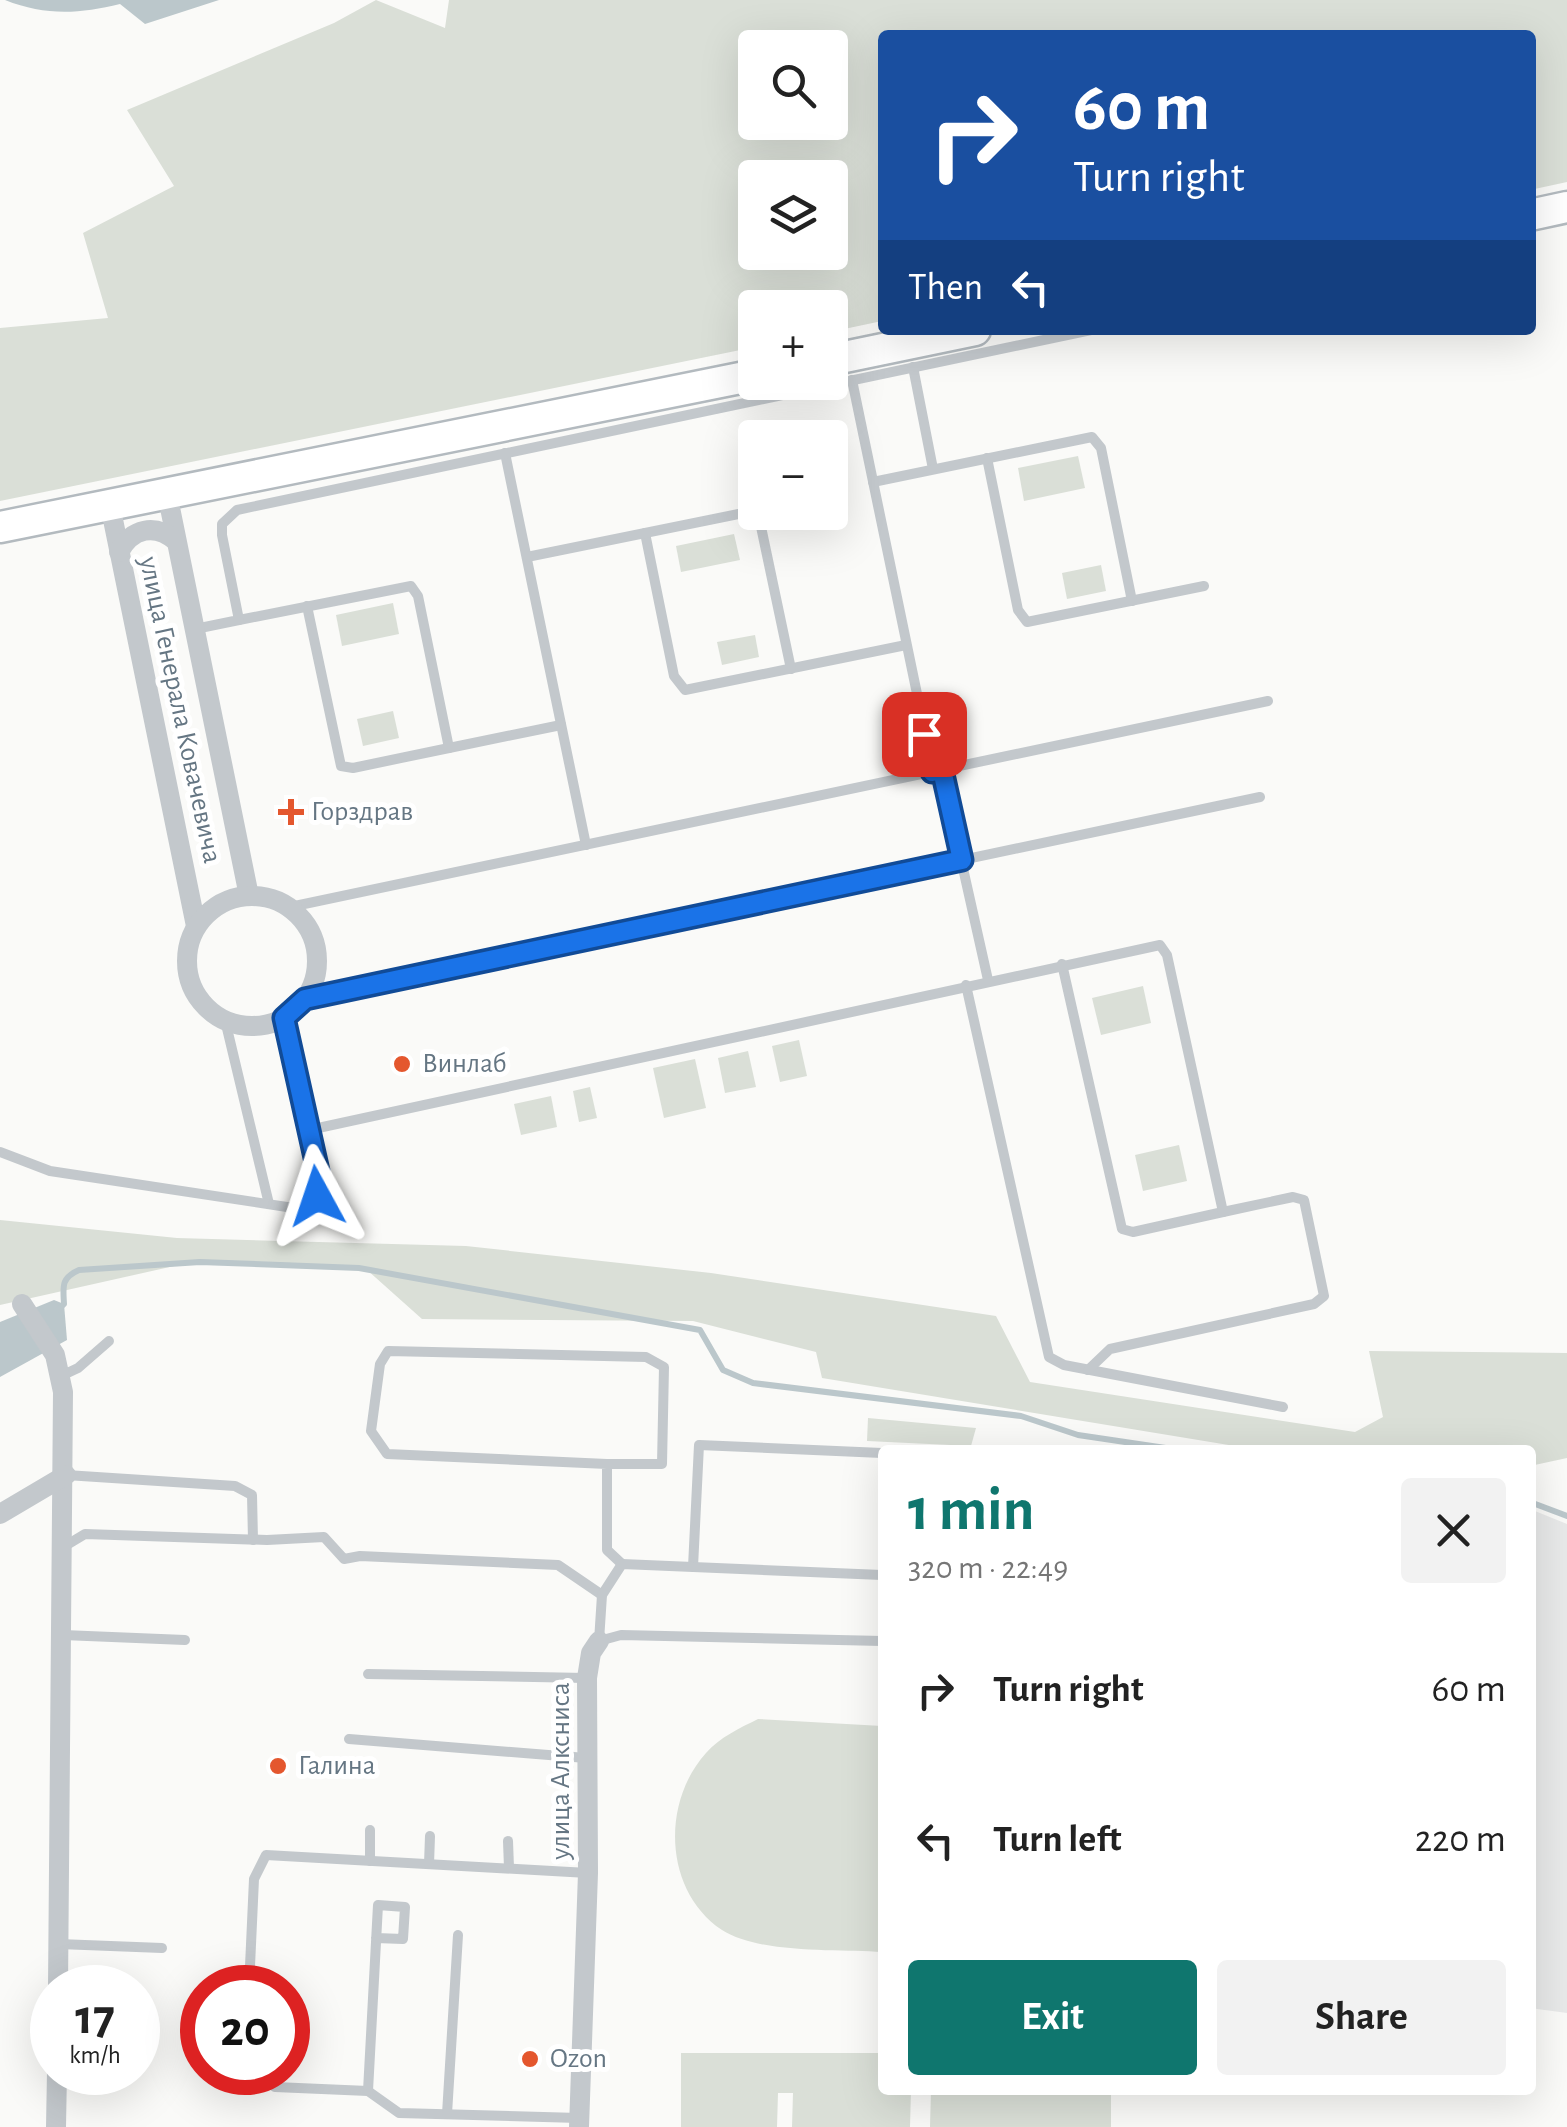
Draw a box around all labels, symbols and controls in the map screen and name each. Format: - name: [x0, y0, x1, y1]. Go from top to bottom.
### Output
- map controls: [738, 30, 848, 530]
- button: search: [738, 30, 848, 140]
- icon: right: [908, 70, 1038, 200]
- text: 60 m: [1073, 73, 1210, 143]
- text: Turn right: [1073, 155, 1245, 200]
- button: layers: [738, 160, 848, 270]
- icon: left: [1003, 260, 1058, 315]
- text: Then: [908, 269, 983, 307]
- button: +: [738, 290, 848, 400]
- button: −: [738, 420, 848, 530]
- street label: улица Генерала Ковачевича: [134, 553, 226, 866]
- pin: [882, 692, 967, 777]
- icon: arrive: [897, 707, 952, 762]
- place label: Горздрав: [311, 798, 413, 826]
- marker: Горздрав: [280, 801, 302, 823]
- place label: Винлаб: [422, 1050, 507, 1078]
- marker: Винлаб: [391, 1053, 413, 1075]
- position arrow: [265, 1144, 369, 1248]
- button: close: [1401, 1478, 1506, 1583]
- text: 1 min: [908, 1481, 1034, 1541]
- text: 320 m · 22:49: [908, 1552, 1068, 1584]
- icon: right: [908, 1663, 963, 1718]
- text: Turn right: [993, 1671, 1143, 1709]
- text: 60 m: [1431, 1671, 1506, 1709]
- street label: улица Алксниса: [547, 1682, 575, 1861]
- place label: Галина: [298, 1752, 376, 1780]
- marker: Галина: [267, 1755, 289, 1777]
- icon: left: [908, 1813, 963, 1868]
- text: Turn left: [993, 1821, 1121, 1859]
- text: 220 m: [1415, 1821, 1506, 1859]
- button: Exit: [908, 1960, 1197, 2075]
- button: Share: [1217, 1960, 1506, 2075]
- speed limit sign: 20: [180, 1965, 310, 2095]
- text: 17: [75, 1993, 115, 2043]
- text: km/h: [69, 2043, 121, 2068]
- place label: Ozon: [550, 2045, 607, 2073]
- marker: Ozon: [519, 2048, 541, 2070]

